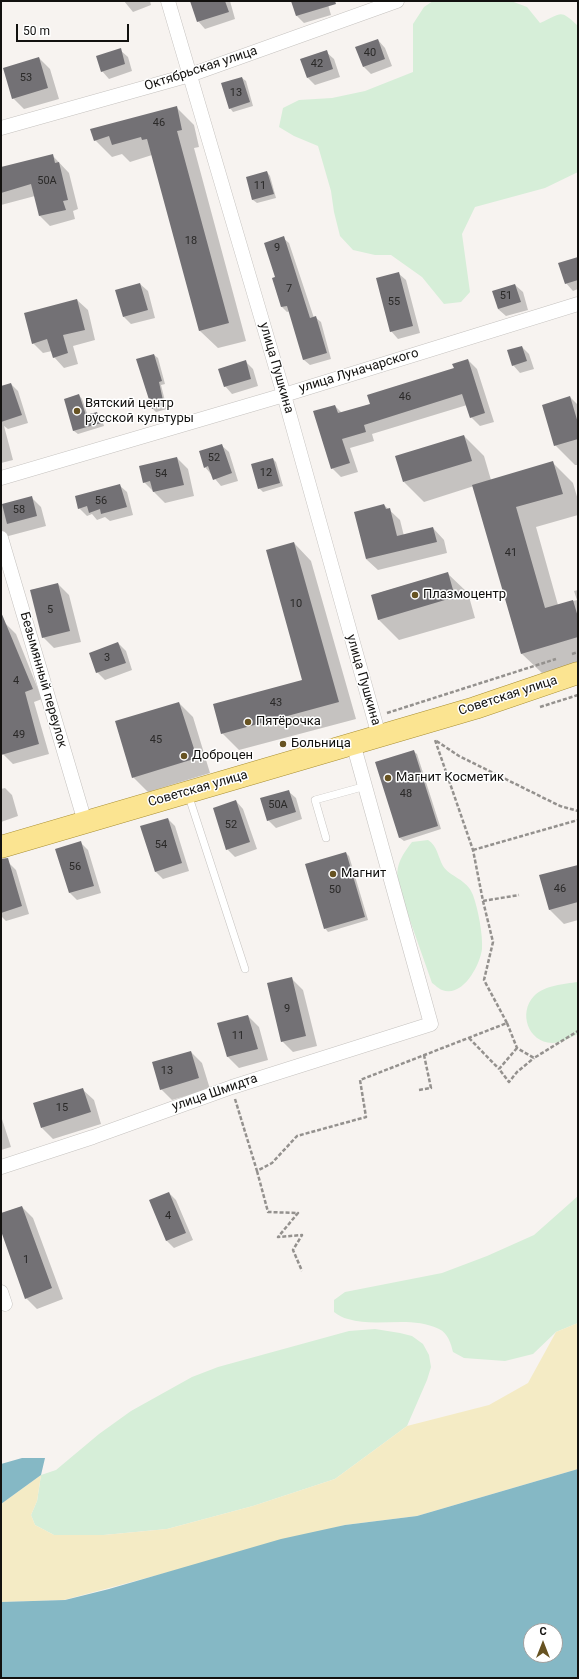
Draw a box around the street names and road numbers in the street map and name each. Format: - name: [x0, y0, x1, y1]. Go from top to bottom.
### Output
- street label: Октябрьская улица: [143, 43, 259, 95]
- street label: улица Пушкина: [256, 321, 296, 415]
- street label: улица Луначарского: [297, 345, 421, 397]
- street label: Безымянный переулок: [16, 610, 70, 750]
- street label: улица Пушкина: [343, 633, 383, 727]
- street label: Советская улица: [457, 673, 559, 719]
- street label: Советская улица: [146, 767, 250, 811]
- street label: улица Шмидта: [170, 1071, 260, 1115]

